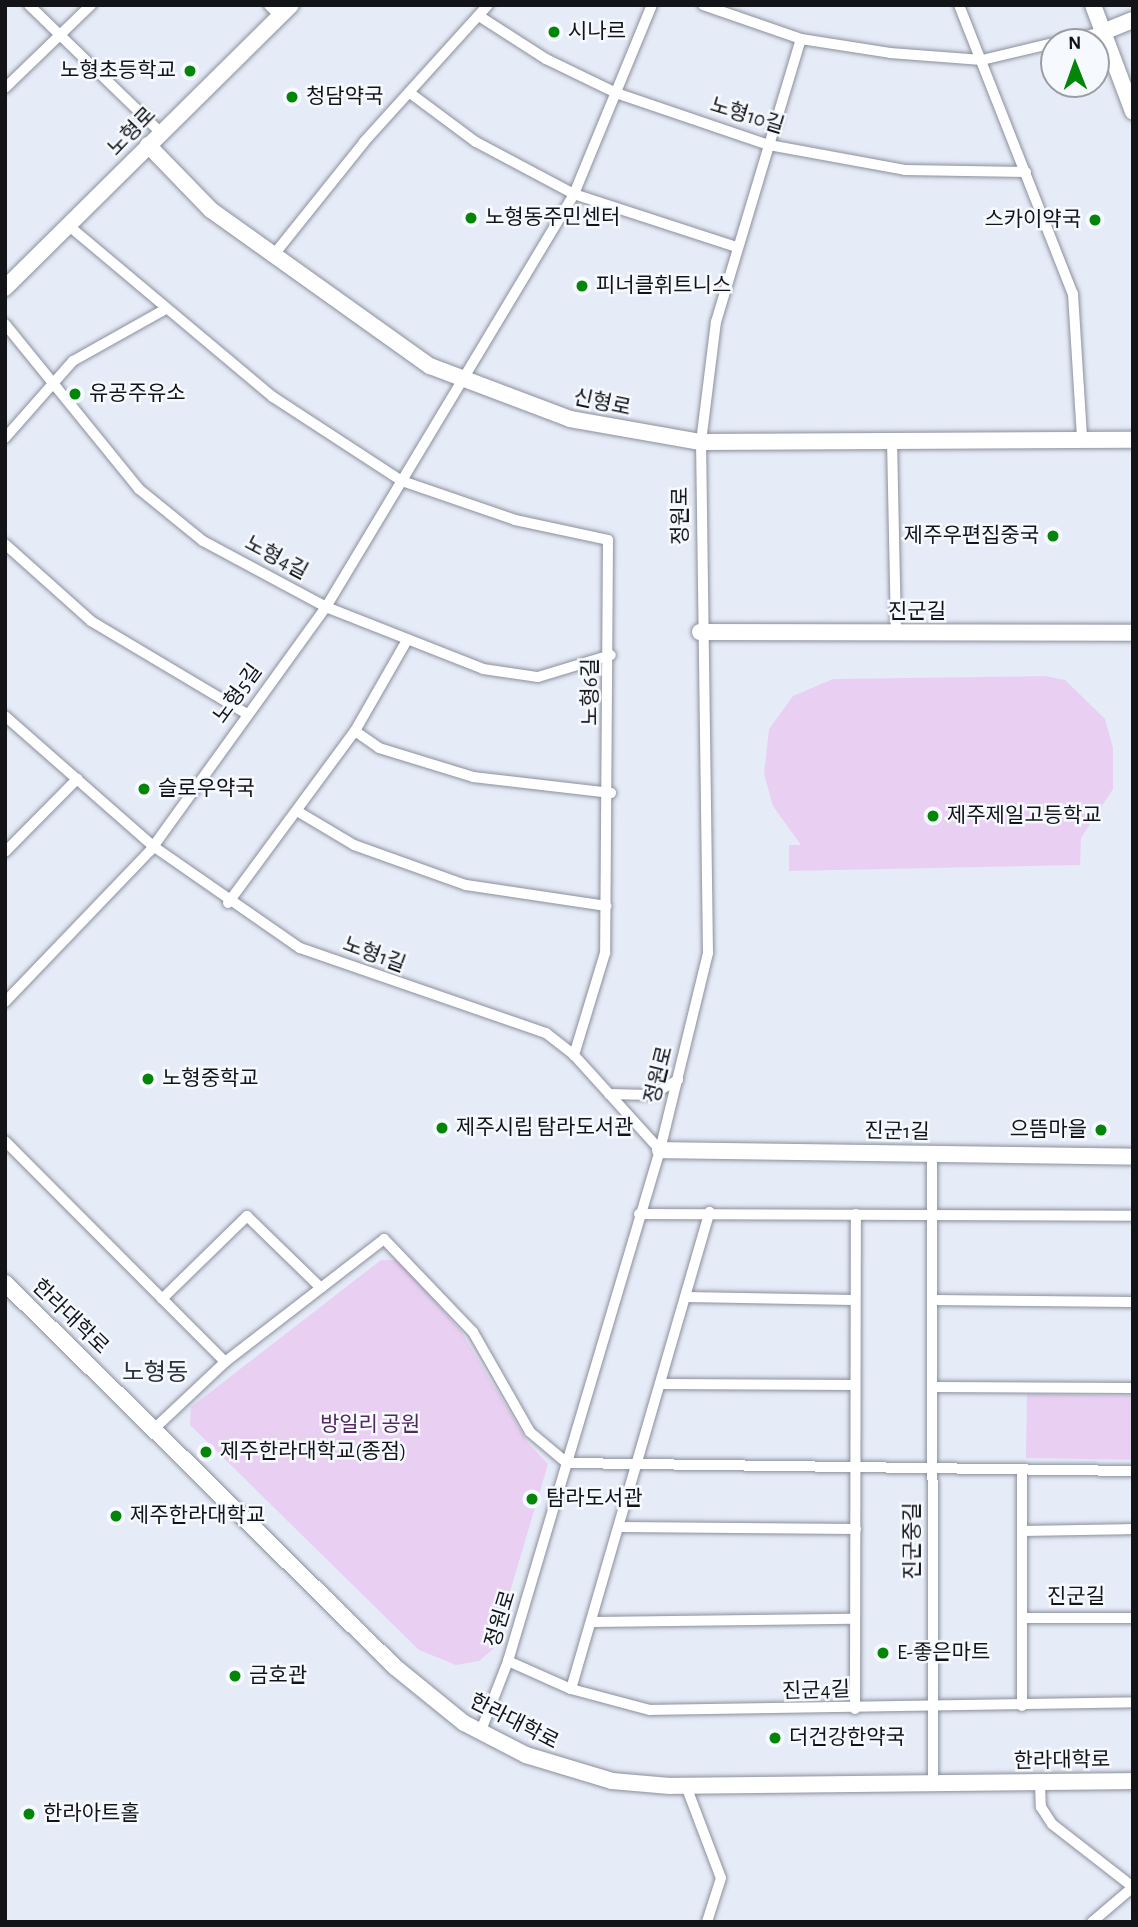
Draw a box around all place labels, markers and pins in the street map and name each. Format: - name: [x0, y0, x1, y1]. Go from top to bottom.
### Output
- place label: 시나르: [568, 19, 626, 45]
- marker: 시나르: [546, 24, 562, 40]
- place label: 노형초등학교: [60, 58, 176, 84]
- marker: 노형초등학교: [182, 63, 198, 79]
- place label: 청담약국: [306, 84, 383, 110]
- marker: 청담약국: [284, 89, 300, 105]
- place label: 노형동주민센터: [485, 205, 620, 231]
- place label: 스카이약국: [984, 207, 1081, 233]
- marker: 노형동주민센터: [463, 210, 479, 226]
- marker: 스카이약국: [1087, 212, 1103, 228]
- place label: 피너클휘트니스: [596, 273, 731, 299]
- marker: 피너클휘트니스: [574, 278, 590, 294]
- place label: 유공주유소: [89, 381, 186, 407]
- marker: 유공주유소: [67, 386, 83, 402]
- place label: 제주우편집중국: [904, 523, 1039, 549]
- marker: 제주우편집중국: [1045, 528, 1061, 544]
- place label: 슬로우약국: [158, 776, 255, 802]
- marker: 슬로우약국: [136, 781, 152, 797]
- place label: 제주제일고등학교: [947, 803, 1102, 829]
- marker: 제주제일고등학교: [925, 808, 941, 824]
- place label: 노형중학교: [162, 1066, 259, 1092]
- marker: 노형중학교: [140, 1071, 156, 1087]
- place label: 제주시립 탐라도서관: [456, 1115, 633, 1141]
- place label: 으뜸마을: [1010, 1117, 1087, 1143]
- marker: 제주시립 탐라도서관: [434, 1120, 450, 1136]
- marker: 으뜸마을: [1093, 1122, 1109, 1138]
- place label: 제주한라대학교(종점): [220, 1439, 406, 1465]
- marker: 제주한라대학교(종점): [198, 1444, 214, 1460]
- place label: 탐라도서관: [546, 1486, 643, 1512]
- marker: 탐라도서관: [524, 1491, 540, 1507]
- place label: 제주한라대학교: [130, 1503, 265, 1529]
- marker: 제주한라대학교: [108, 1508, 124, 1524]
- place label: E-좋은마트: [897, 1640, 990, 1666]
- marker: E-좋은마트: [875, 1645, 891, 1661]
- place label: 금호관: [249, 1663, 307, 1689]
- marker: 금호관: [227, 1668, 243, 1684]
- place label: 더건강한약국: [789, 1725, 905, 1751]
- marker: 더건강한약국: [767, 1730, 783, 1746]
- place label: 한라아트홀: [43, 1801, 140, 1827]
- marker: 한라아트홀: [21, 1806, 37, 1822]

